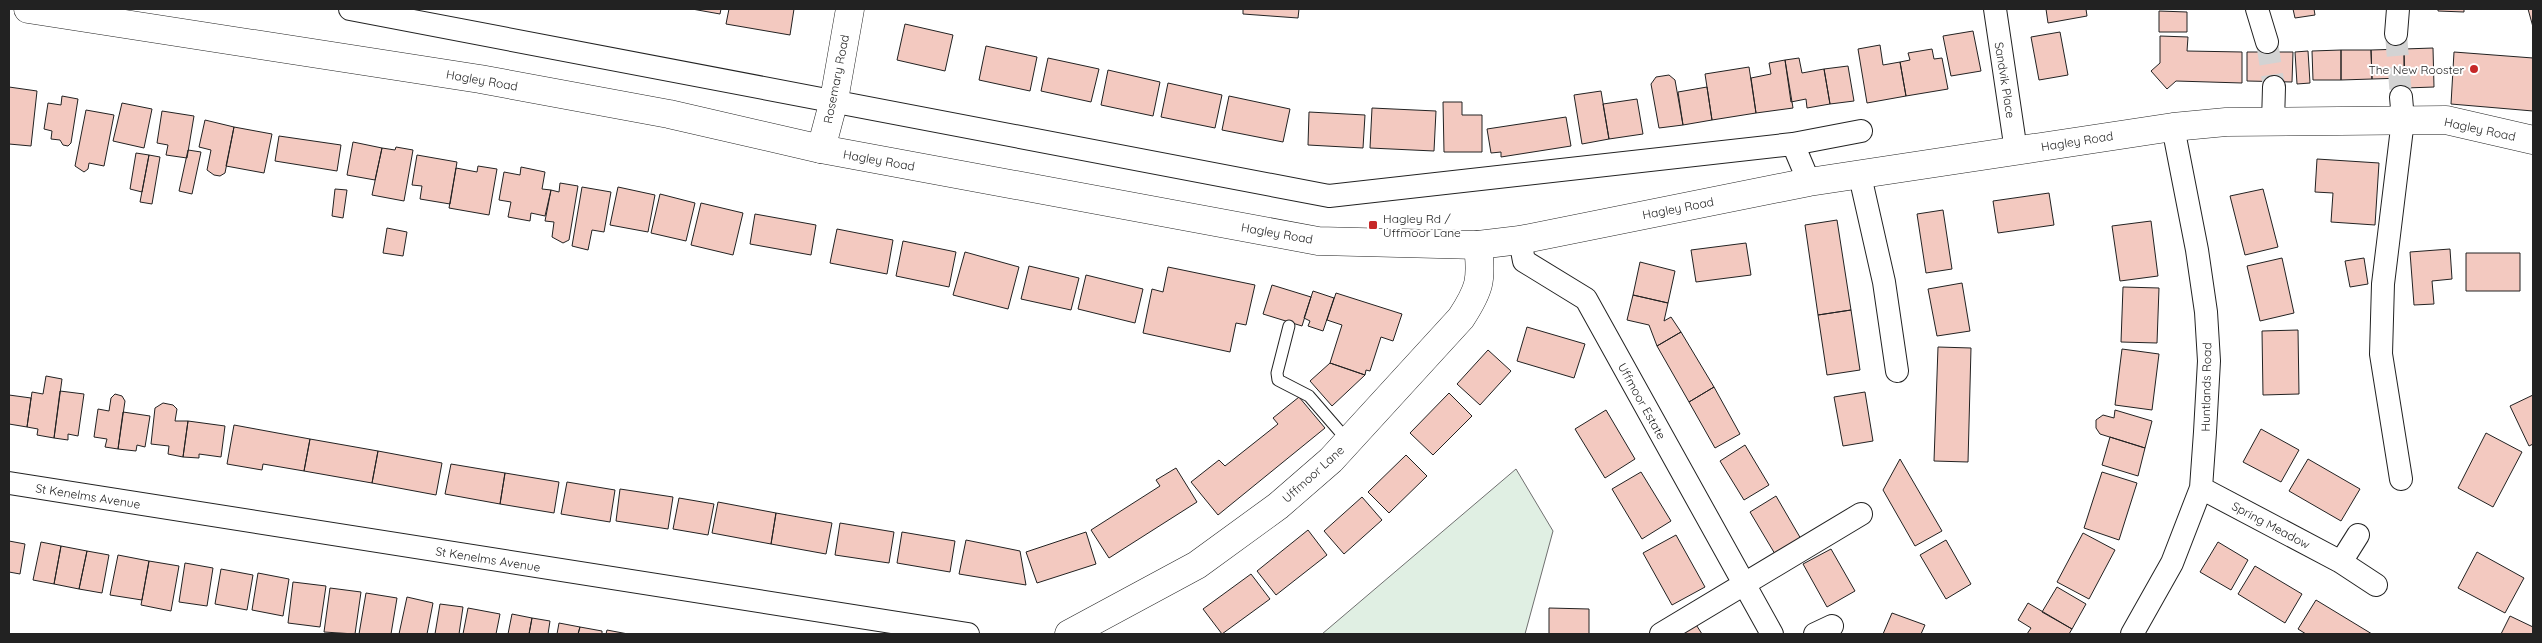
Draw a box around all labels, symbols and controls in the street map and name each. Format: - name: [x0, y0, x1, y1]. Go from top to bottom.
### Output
- street label: Rosemary Road: [820, 33, 852, 125]
- street label: Sandvik Place: [1992, 41, 2018, 119]
- place label: The New Rooster: [2369, 62, 2464, 77]
- marker: The New Rooster: [2468, 63, 2480, 75]
- street label: Hagley Road: [445, 66, 519, 94]
- street label: Hagley Road: [2443, 114, 2517, 144]
- street label: Hagley Road: [2040, 128, 2114, 154]
- street label: Hagley Road: [842, 146, 916, 174]
- street label: Hagley Road: [1641, 194, 1715, 222]
- place label: Hagley Rd / Uffmoor Lane: [1383, 211, 1461, 240]
- street label: Hagley Road: [1240, 219, 1314, 247]
- marker: Hagley Rd / Uffmoor Lane: [1367, 219, 1379, 231]
- street label: Huntlands Road: [2198, 342, 2214, 432]
- street label: Uffmoor Estate: [1615, 360, 1669, 442]
- street label: Uffmoor Lane: [1279, 442, 1347, 506]
- street label: St Kenelms Avenue: [34, 480, 142, 512]
- street label: Spring Meadow: [2229, 498, 2313, 552]
- street label: St Kenelms Avenue: [434, 543, 542, 575]

